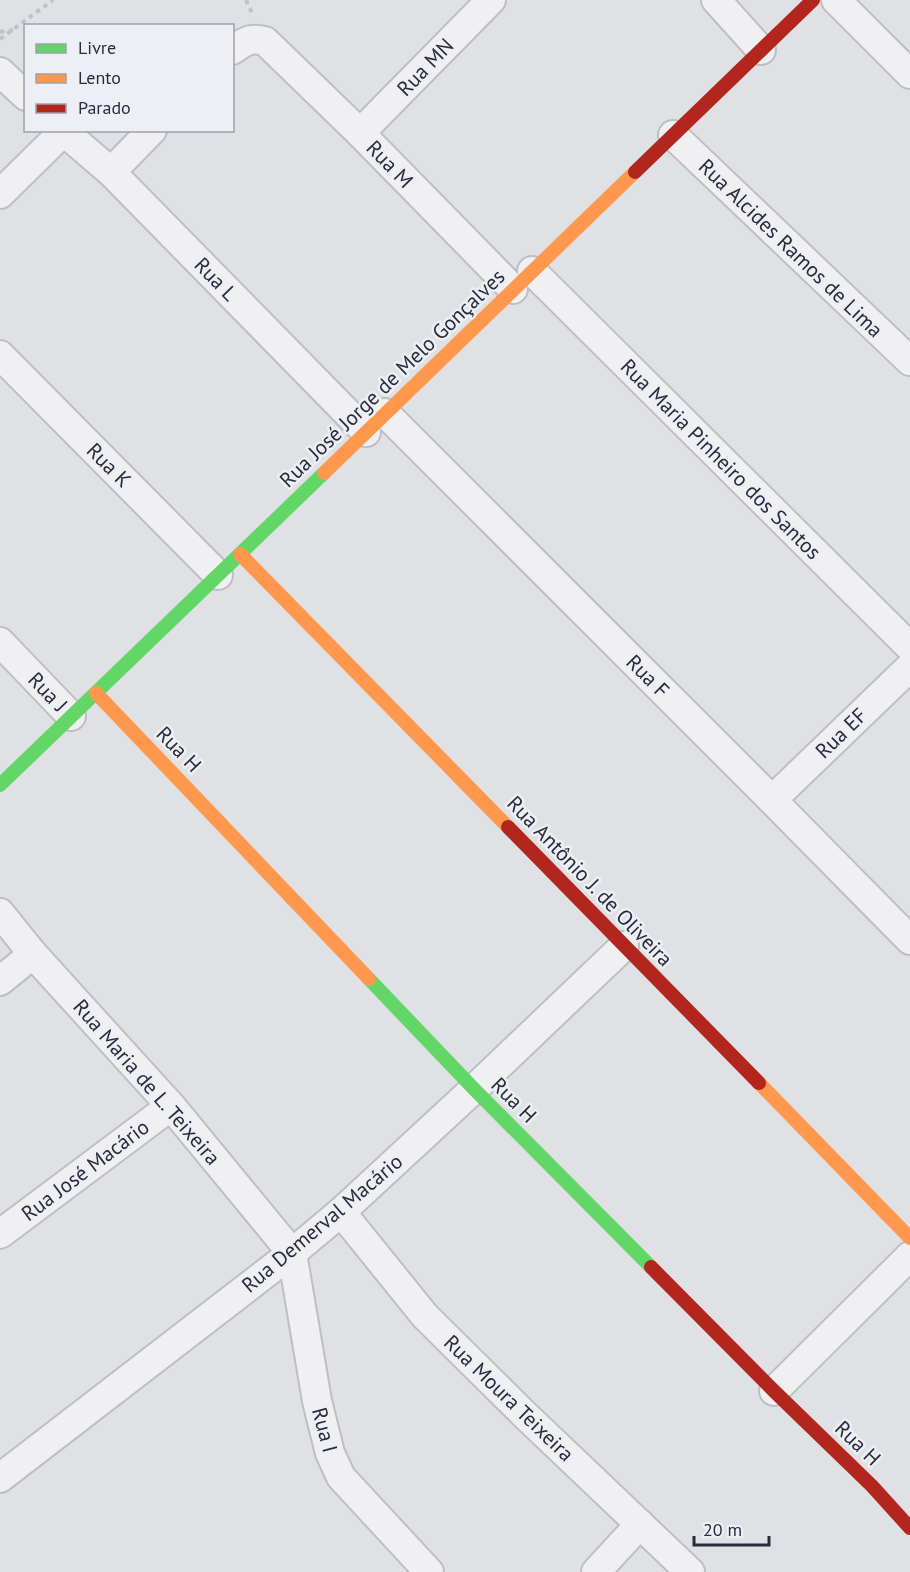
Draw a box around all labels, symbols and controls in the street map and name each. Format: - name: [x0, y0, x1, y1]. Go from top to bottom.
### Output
- legend: [24, 24, 234, 132]
- street label: Rua MN: [391, 32, 459, 102]
- text: Livre: [78, 36, 116, 59]
- text: Lento: [78, 66, 121, 89]
- text: Parado: [78, 96, 131, 119]
- street label: Rua M: [361, 134, 419, 194]
- street label: Rua Alcides Ramos de Lima: [693, 153, 889, 343]
- street label: Rua L: [189, 251, 243, 307]
- street label: Rua José Jorge de Melo Gonçalves: [274, 263, 510, 493]
- street label: Rua Maria Pinheiro dos Santos: [615, 353, 827, 565]
- street label: Rua K: [81, 437, 137, 493]
- street label: Rua F: [621, 649, 675, 703]
- street label: Rua J: [22, 666, 74, 718]
- street label: Rua EF: [809, 702, 873, 764]
- street label: Rua H: [151, 720, 207, 778]
- street label: Rua Antônio J. de Oliveira: [501, 790, 679, 972]
- street label: Rua Maria de L. Teixeira: [68, 993, 226, 1171]
- street label: Rua H: [485, 1071, 543, 1129]
- street label: Rua José Macário: [16, 1113, 154, 1227]
- street label: Rua Demerval Macário: [236, 1148, 408, 1298]
- street label: Rua Moura Teixeira: [438, 1329, 580, 1467]
- street label: Rua I: [306, 1404, 344, 1456]
- street label: Rua H: [829, 1415, 887, 1471]
- scale bar: [694, 1509, 769, 1547]
- text: 20 m: [703, 1518, 742, 1541]

